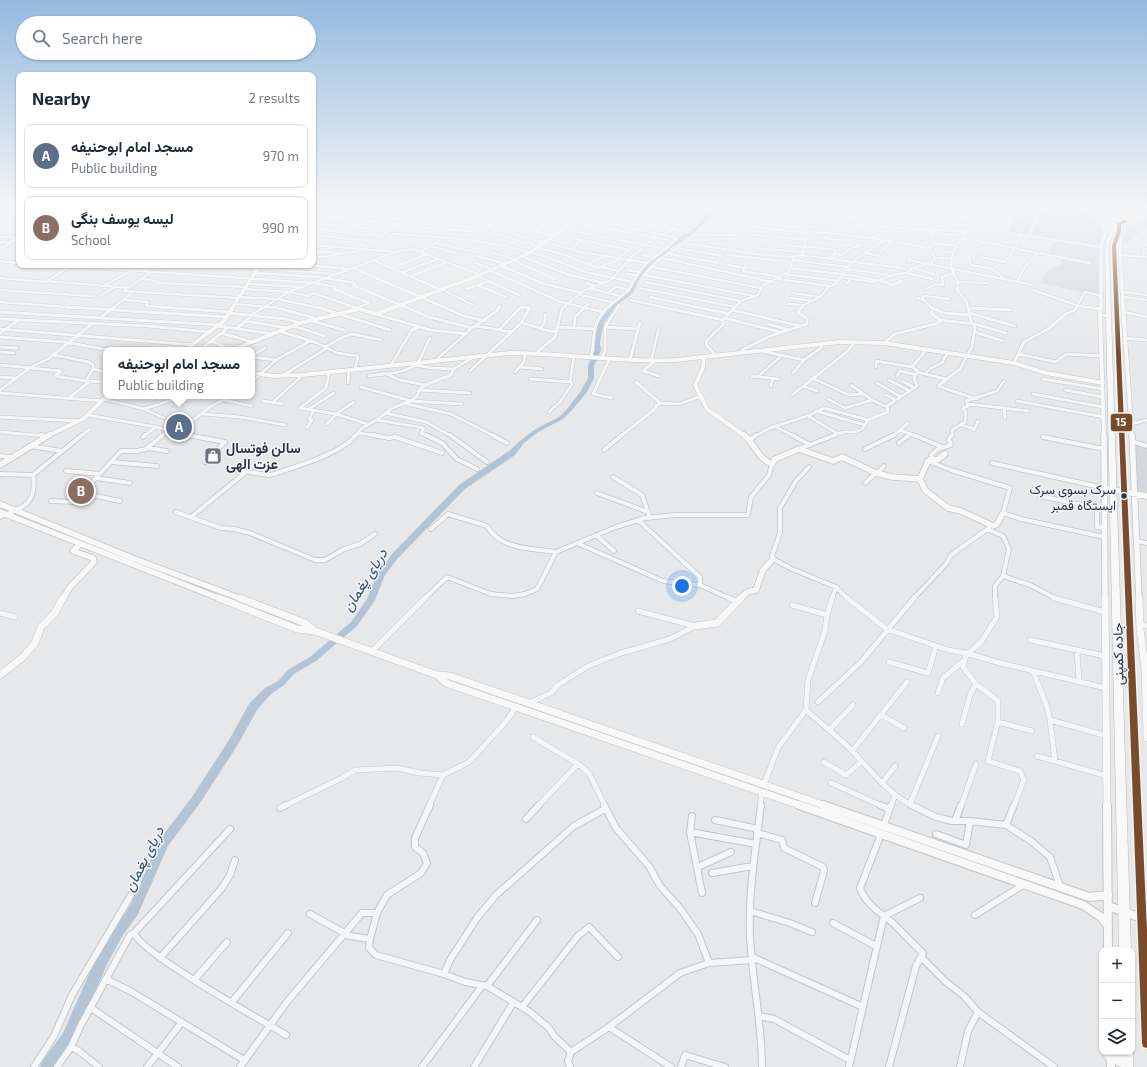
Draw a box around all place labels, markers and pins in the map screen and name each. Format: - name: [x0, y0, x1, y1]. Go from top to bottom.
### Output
- pin: A: [166, 412, 192, 442]
- place label: سالن فوتسال عزت الهی: [226, 439, 301, 473]
- shop icon: سالن فوتسال عزت الهی: [203, 446, 223, 466]
- pin: B: [68, 476, 94, 506]
- place label: سرک بسوی سرک ایستگاه قمبر: [1030, 481, 1116, 514]
- marker: سرک بسوی سرک ایستگاه قمبر: [1119, 491, 1129, 501]

